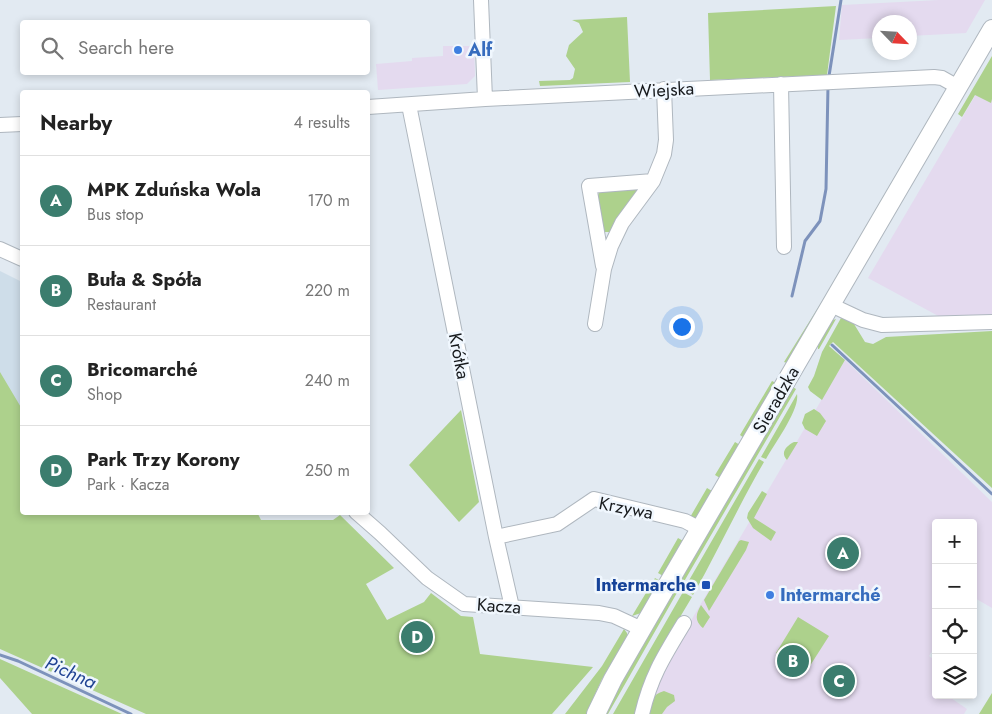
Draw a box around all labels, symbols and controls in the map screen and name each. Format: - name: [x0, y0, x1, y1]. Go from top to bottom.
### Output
- north arrow: [872, 15, 917, 60]
- search box: [20, 20, 370, 75]
- icon: search: [38, 34, 66, 62]
- text: Search here: [78, 34, 174, 61]
- place label: Alf: [467, 37, 493, 63]
- marker: Alf: [452, 44, 464, 56]
- street label: Wiejska: [633, 75, 695, 105]
- text: Nearby: [40, 108, 112, 138]
- text: 4 results: [294, 111, 350, 134]
- text: MPK Zduńska Wola: [87, 176, 261, 203]
- text: A: [50, 189, 62, 212]
- text: 170 m: [308, 189, 350, 212]
- text: Bus stop: [87, 203, 144, 226]
- text: Buła & Spóła: [87, 266, 202, 293]
- text: B: [51, 279, 61, 302]
- text: 220 m: [305, 279, 350, 302]
- text: Restaurant: [87, 293, 156, 316]
- your location: [669, 314, 695, 340]
- street label: Krótka: [442, 331, 476, 381]
- text: Bricomarché: [87, 356, 198, 383]
- street label: Sieradzka: [746, 362, 806, 438]
- text: C: [50, 369, 62, 392]
- text: 240 m: [305, 369, 350, 392]
- text: Shop: [87, 383, 122, 406]
- text: Park Trzy Korony: [87, 446, 240, 473]
- text: D: [50, 459, 62, 482]
- text: 250 m: [305, 459, 350, 482]
- text: Park · Kacza: [87, 473, 169, 496]
- street label: Krzywa: [597, 490, 655, 526]
- map controls: [932, 519, 977, 699]
- button: +: [932, 519, 977, 564]
- pin: A: [827, 534, 859, 572]
- button: −: [932, 564, 977, 609]
- place label: Intermarche: [595, 572, 696, 598]
- marker: Intermarche: [700, 579, 712, 591]
- place label: Intermarché: [780, 582, 881, 608]
- marker: Intermarché: [764, 589, 776, 601]
- street label: Kacza: [476, 591, 522, 621]
- button: locate: [932, 609, 977, 654]
- pin: D: [401, 618, 433, 656]
- pin: B: [777, 642, 809, 680]
- water label: Pichna: [41, 649, 101, 696]
- button: layers: [932, 654, 977, 699]
- pin: C: [823, 662, 855, 700]

